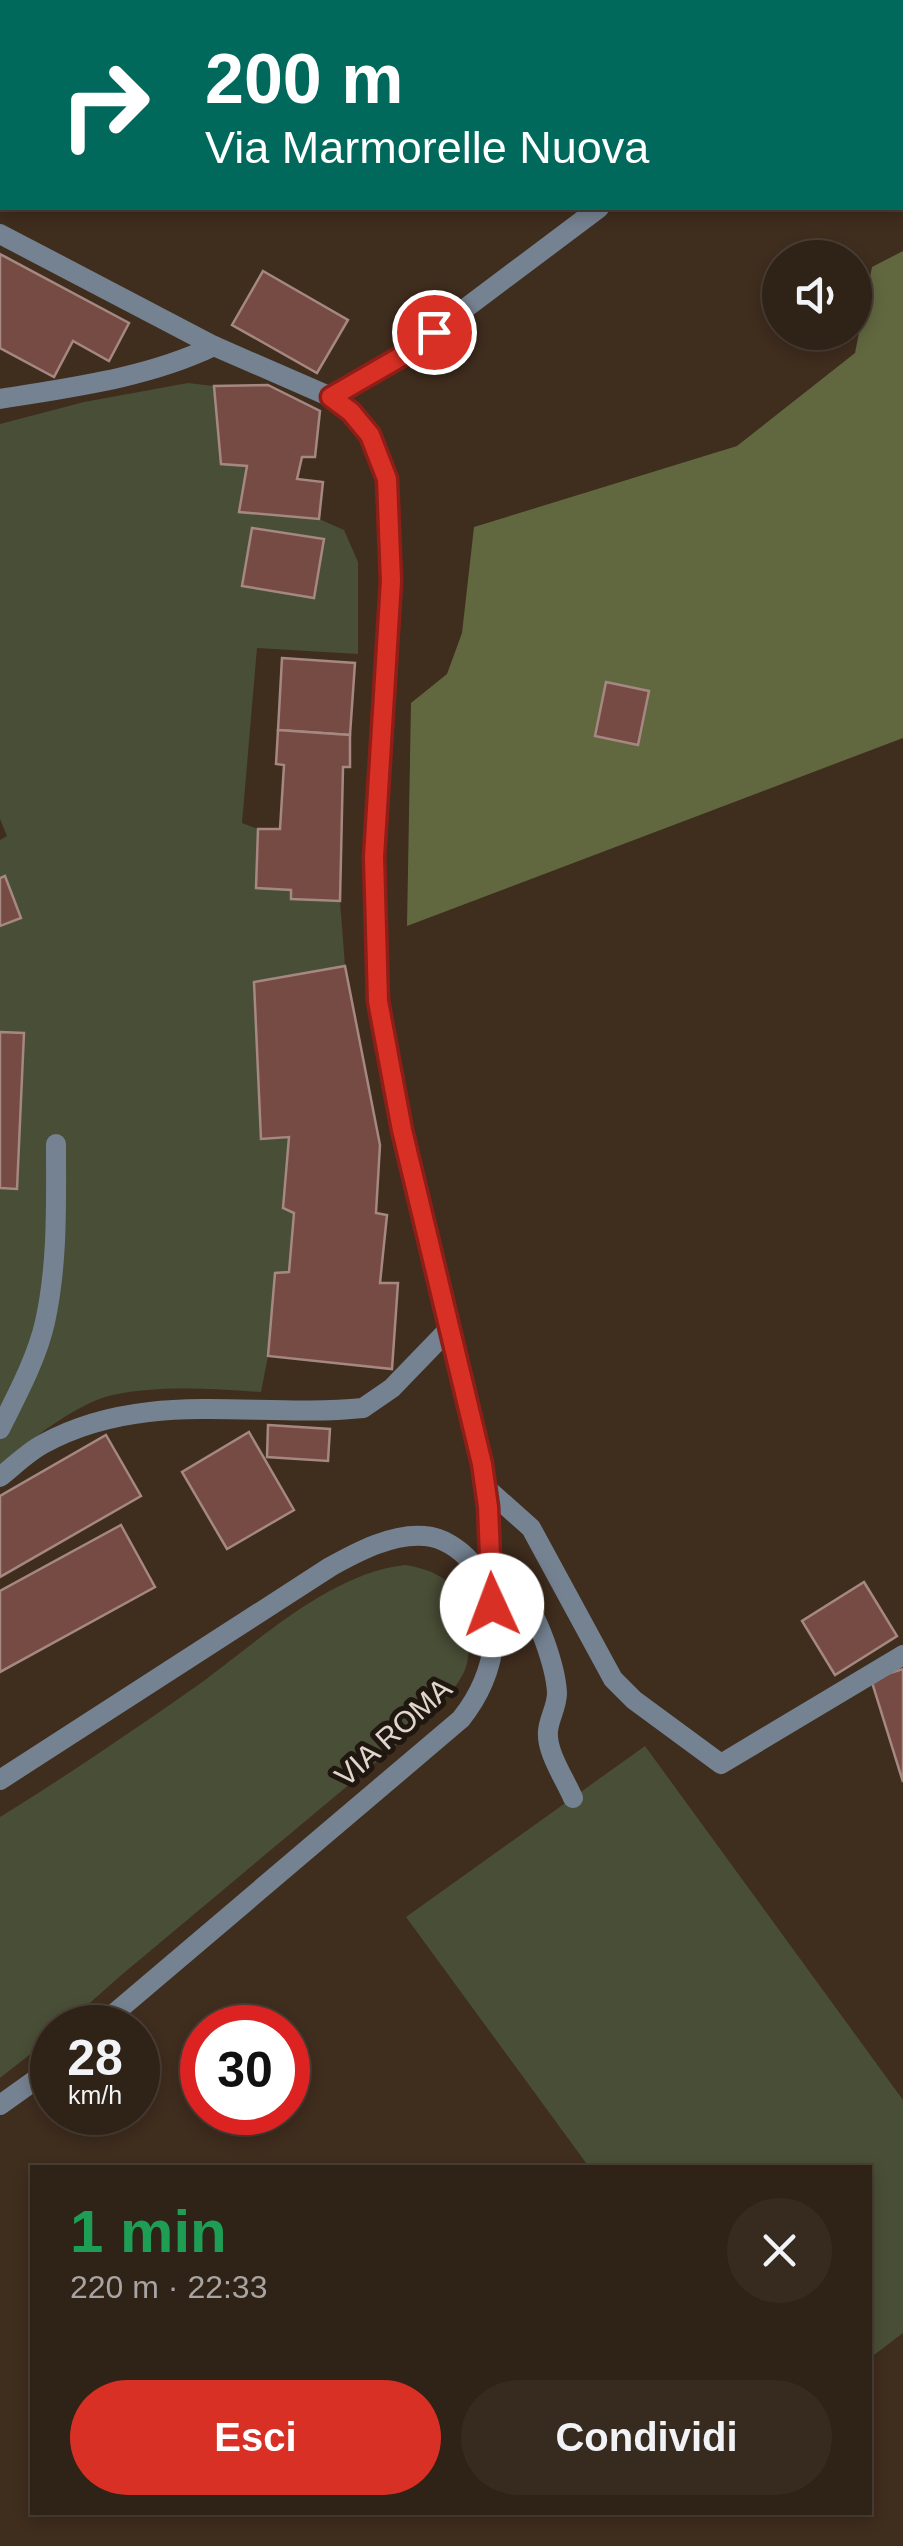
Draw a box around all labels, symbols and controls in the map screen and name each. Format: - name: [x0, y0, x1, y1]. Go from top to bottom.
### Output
- icon: right: [40, 40, 170, 170]
- text: 200 m: [205, 40, 403, 118]
- text: Via Marmorelle Nuova: [205, 122, 649, 173]
- map controls: [762, 240, 872, 350]
- button: sound: [762, 240, 872, 350]
- pin: [392, 290, 477, 375]
- icon: arrive: [407, 305, 462, 360]
- position arrow: [440, 1553, 544, 1657]
- street label: VIA ROMA: [328, 1671, 458, 1793]
- speed limit sign: 30: [180, 2005, 310, 2135]
- text: 28: [67, 2030, 123, 2086]
- text: km/h: [68, 2081, 122, 2109]
- text: 1 min: [70, 2198, 227, 2265]
- button: close: [727, 2198, 832, 2303]
- text: 220 m · 22:33: [70, 2269, 267, 2305]
- button: Esci: [70, 2380, 441, 2495]
- button: Condividi: [461, 2380, 832, 2495]

